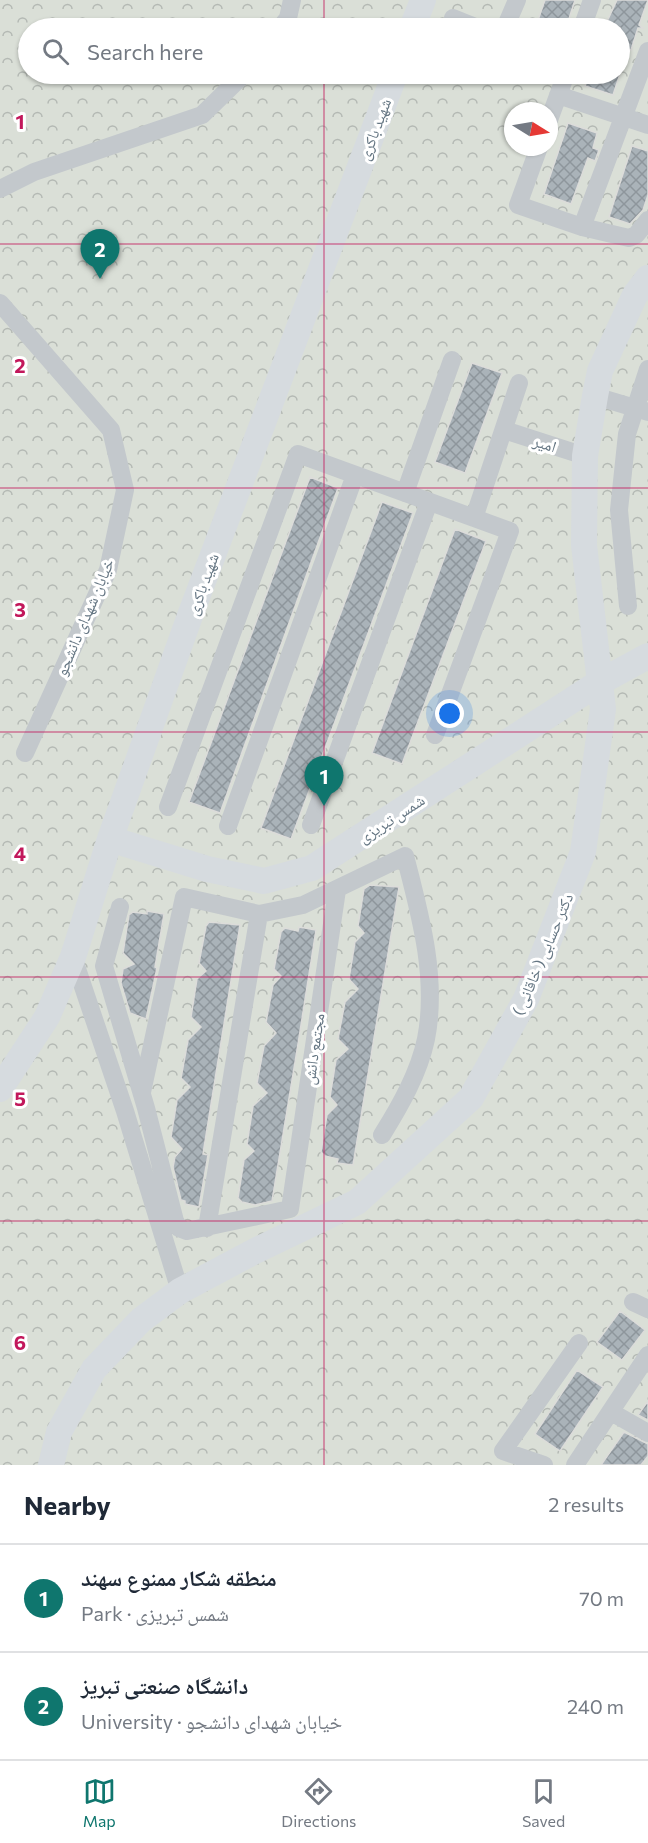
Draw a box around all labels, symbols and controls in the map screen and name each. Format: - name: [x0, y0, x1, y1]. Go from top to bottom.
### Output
- search box: [18, 18, 630, 84]
- icon: search: [39, 35, 72, 68]
- text: Search here: [87, 38, 203, 65]
- street label: شهید باکری: [354, 95, 396, 163]
- north arrow: [504, 102, 558, 156]
- text: 1: [15, 109, 25, 133]
- pin: 2: [80, 230, 120, 279]
- text: 2: [14, 353, 26, 377]
- street label: امیر: [530, 430, 559, 457]
- street label: شهید باکری: [182, 550, 224, 618]
- street label: خیابان شهدای دانشجو: [51, 556, 119, 679]
- text: 3: [14, 597, 26, 621]
- your location: [435, 699, 464, 728]
- pin: 1: [304, 756, 344, 806]
- street label: شمس تبریزی: [354, 790, 429, 848]
- text: 4: [14, 841, 26, 865]
- street label: دکتر حسابی ( خاقانی ): [508, 890, 578, 1019]
- street label: مجتمع دانش: [299, 1012, 329, 1086]
- text: 5: [14, 1086, 26, 1110]
- text: 6: [14, 1330, 26, 1354]
- text: Nearby: [24, 1489, 111, 1520]
- text: 2 results: [548, 1492, 624, 1516]
- text: منطقه شکار ممنوع سهند: [81, 1564, 277, 1591]
- text: 1: [39, 1586, 48, 1610]
- text: 70 m: [579, 1586, 624, 1610]
- text: Park · شمس تبریزی: [81, 1601, 229, 1625]
- text: دانشگاه صنعتی تبریز: [81, 1672, 248, 1699]
- text: 2: [38, 1694, 49, 1718]
- text: 240 m: [567, 1694, 624, 1718]
- text: University · خیابان شهدای دانشجو: [81, 1709, 342, 1733]
- tab: Map: [83, 1775, 116, 1830]
- tab: Directions: [281, 1775, 356, 1830]
- tab: Saved: [522, 1775, 565, 1830]

